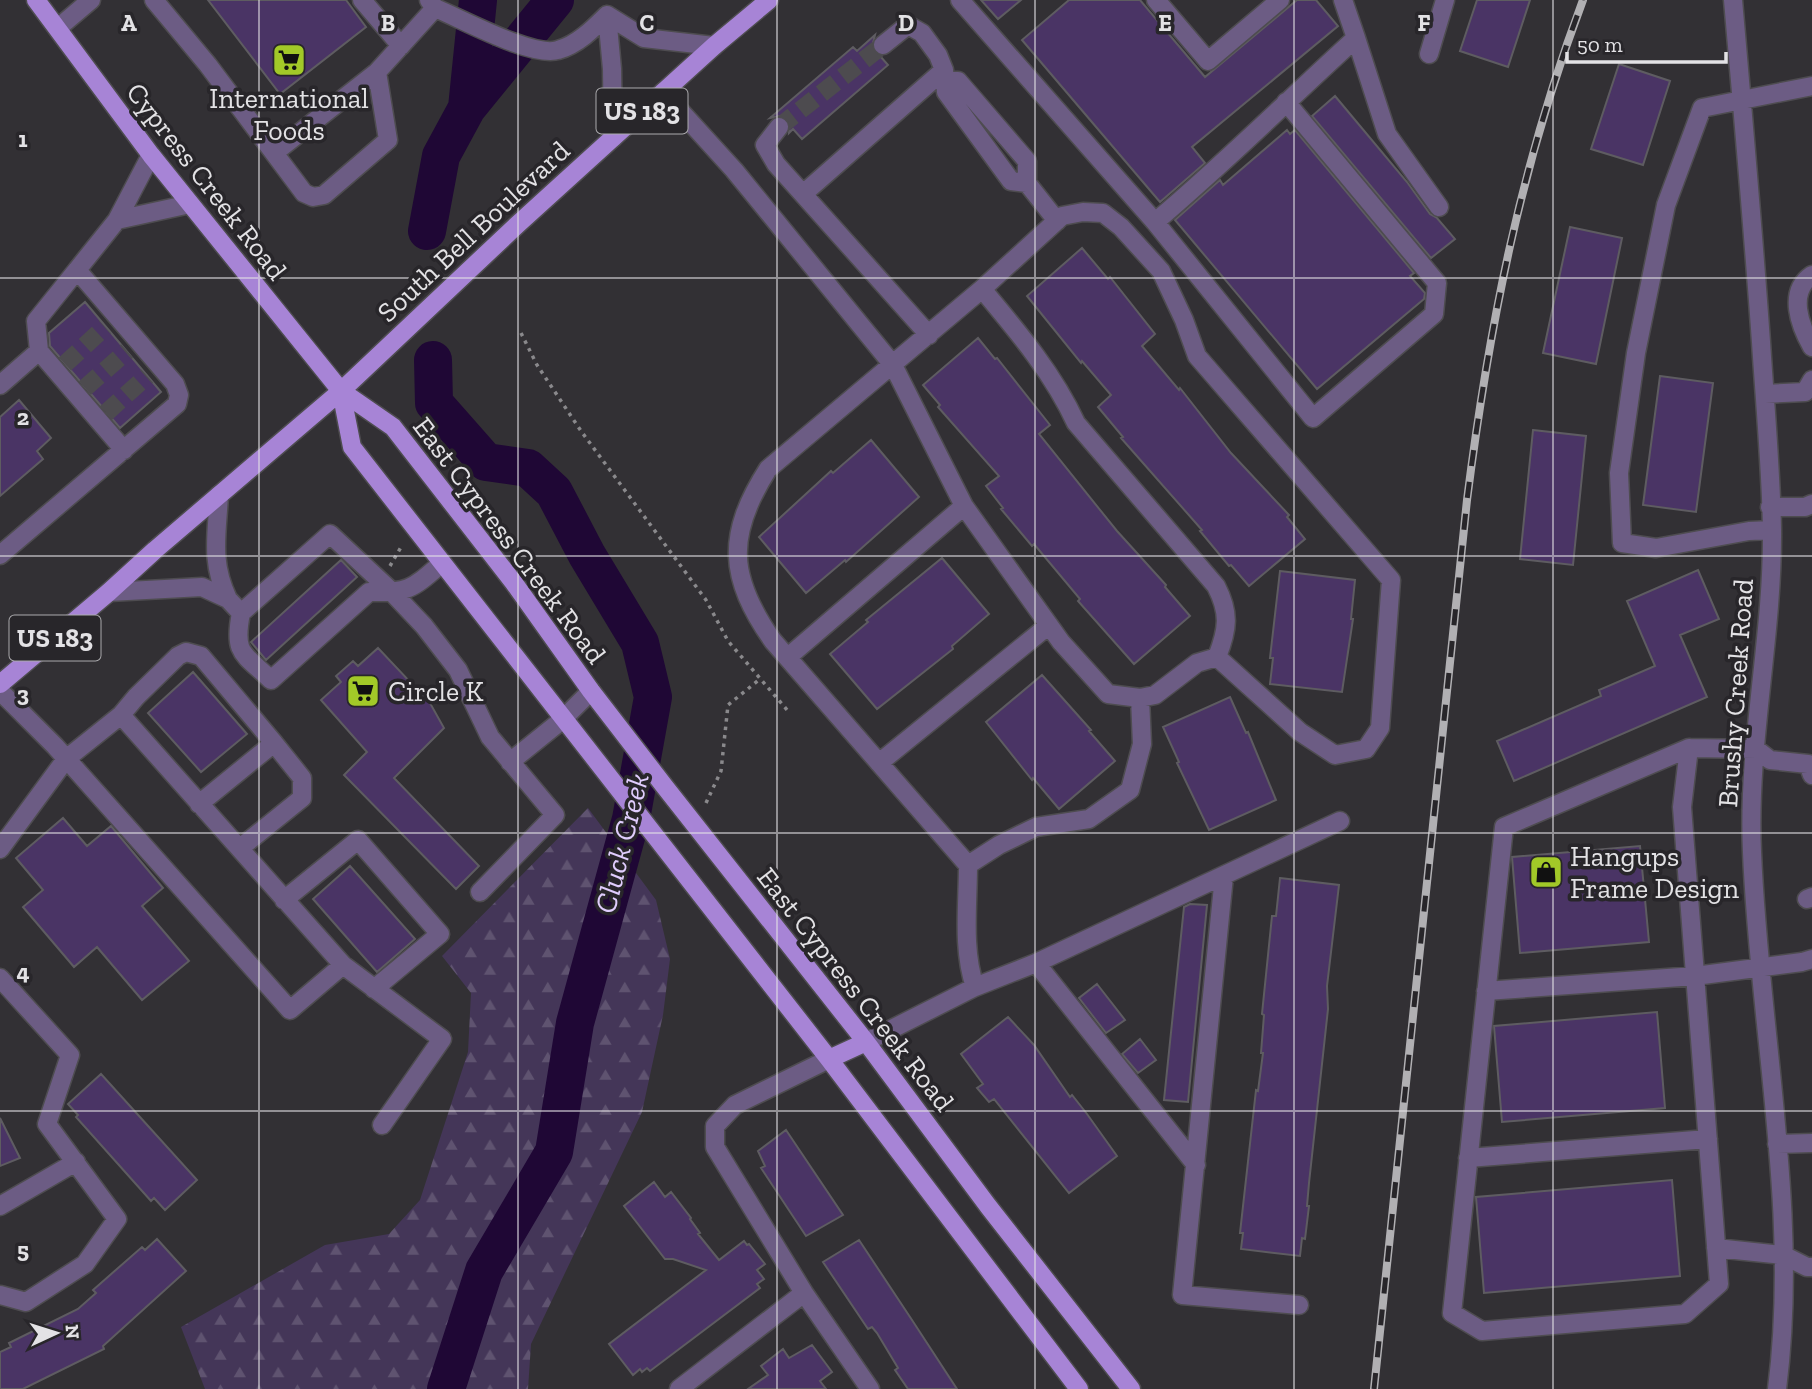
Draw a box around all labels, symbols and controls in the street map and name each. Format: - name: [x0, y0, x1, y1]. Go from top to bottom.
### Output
- text: A: [121, 9, 137, 37]
- text: B: [381, 9, 395, 37]
- text: C: [640, 9, 654, 37]
- text: D: [898, 9, 914, 37]
- text: E: [1158, 9, 1172, 37]
- text: F: [1417, 9, 1431, 37]
- scale bar: [1567, 21, 1726, 65]
- text: 50 m: [1577, 32, 1623, 57]
- supermarket icon: International Foods: [270, 41, 308, 79]
- street label: Cypress Creek Road: [119, 76, 294, 286]
- place label: International Foods: [209, 82, 369, 147]
- road number: US 183: [596, 88, 688, 134]
- text: 1: [18, 125, 28, 153]
- street label: South Bell Boulevard: [370, 134, 576, 329]
- text: 2: [17, 403, 29, 431]
- street label: East Cypress Creek Road: [406, 411, 613, 670]
- street label: Brushy Creek Road: [1711, 578, 1760, 808]
- road number: US 183: [9, 616, 100, 660]
- supermarket icon: Circle K: [344, 672, 382, 710]
- place label: Circle K: [388, 675, 484, 708]
- text: 3: [17, 680, 29, 708]
- water label: Cluck Creek: [587, 769, 657, 917]
- place label: Hangups Frame Design: [1570, 840, 1739, 905]
- shop icon: Hangups Frame Design: [1527, 853, 1565, 891]
- street label: East Cypress Creek Road: [750, 861, 961, 1118]
- text: 4: [16, 958, 30, 986]
- text: 5: [17, 1236, 29, 1264]
- north arrow: [21, 1298, 91, 1368]
- text: N: [60, 1324, 84, 1340]

